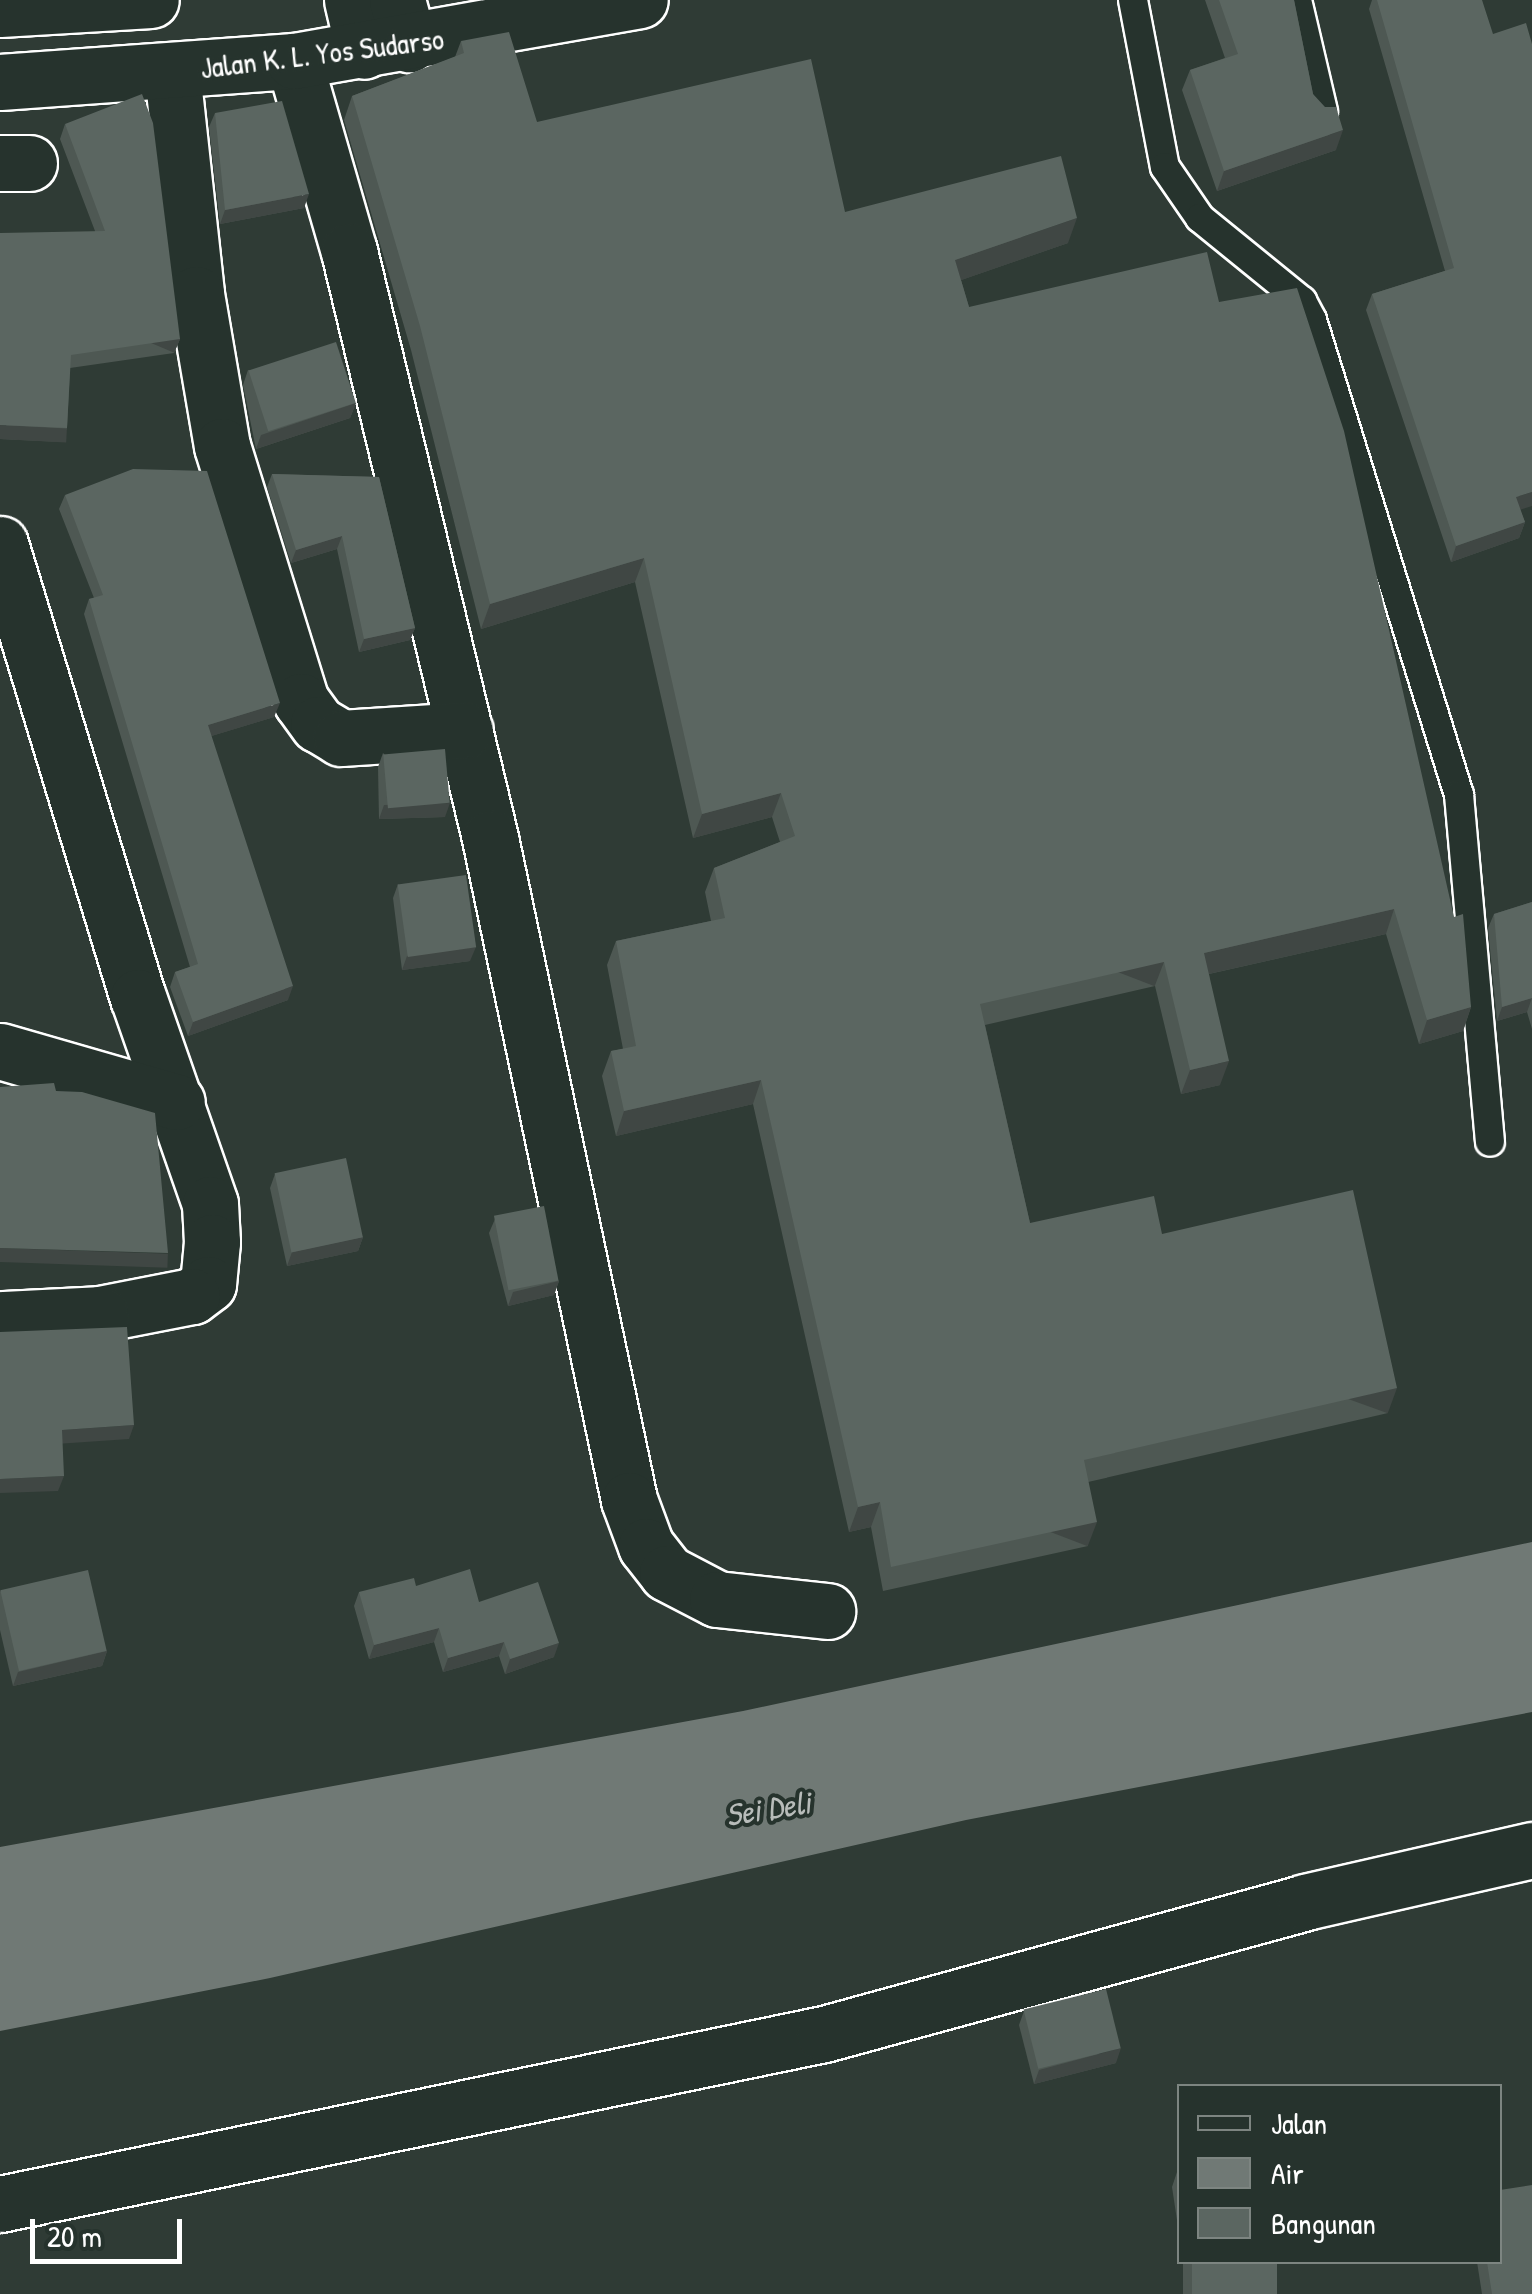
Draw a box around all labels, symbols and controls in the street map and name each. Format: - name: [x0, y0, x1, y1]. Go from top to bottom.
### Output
- street label: Jalan K. L. Yos Sudarso: [198, 20, 446, 86]
- water label: Sei Deli: [723, 1783, 813, 1835]
- legend: [1177, 2084, 1502, 2264]
- text: Jalan: [1271, 2103, 1327, 2143]
- text: Air: [1271, 2153, 1304, 2193]
- scale bar: [35, 2199, 188, 2261]
- text: Bangunan: [1271, 2203, 1376, 2243]
- text: 20 m: [47, 2216, 102, 2256]

